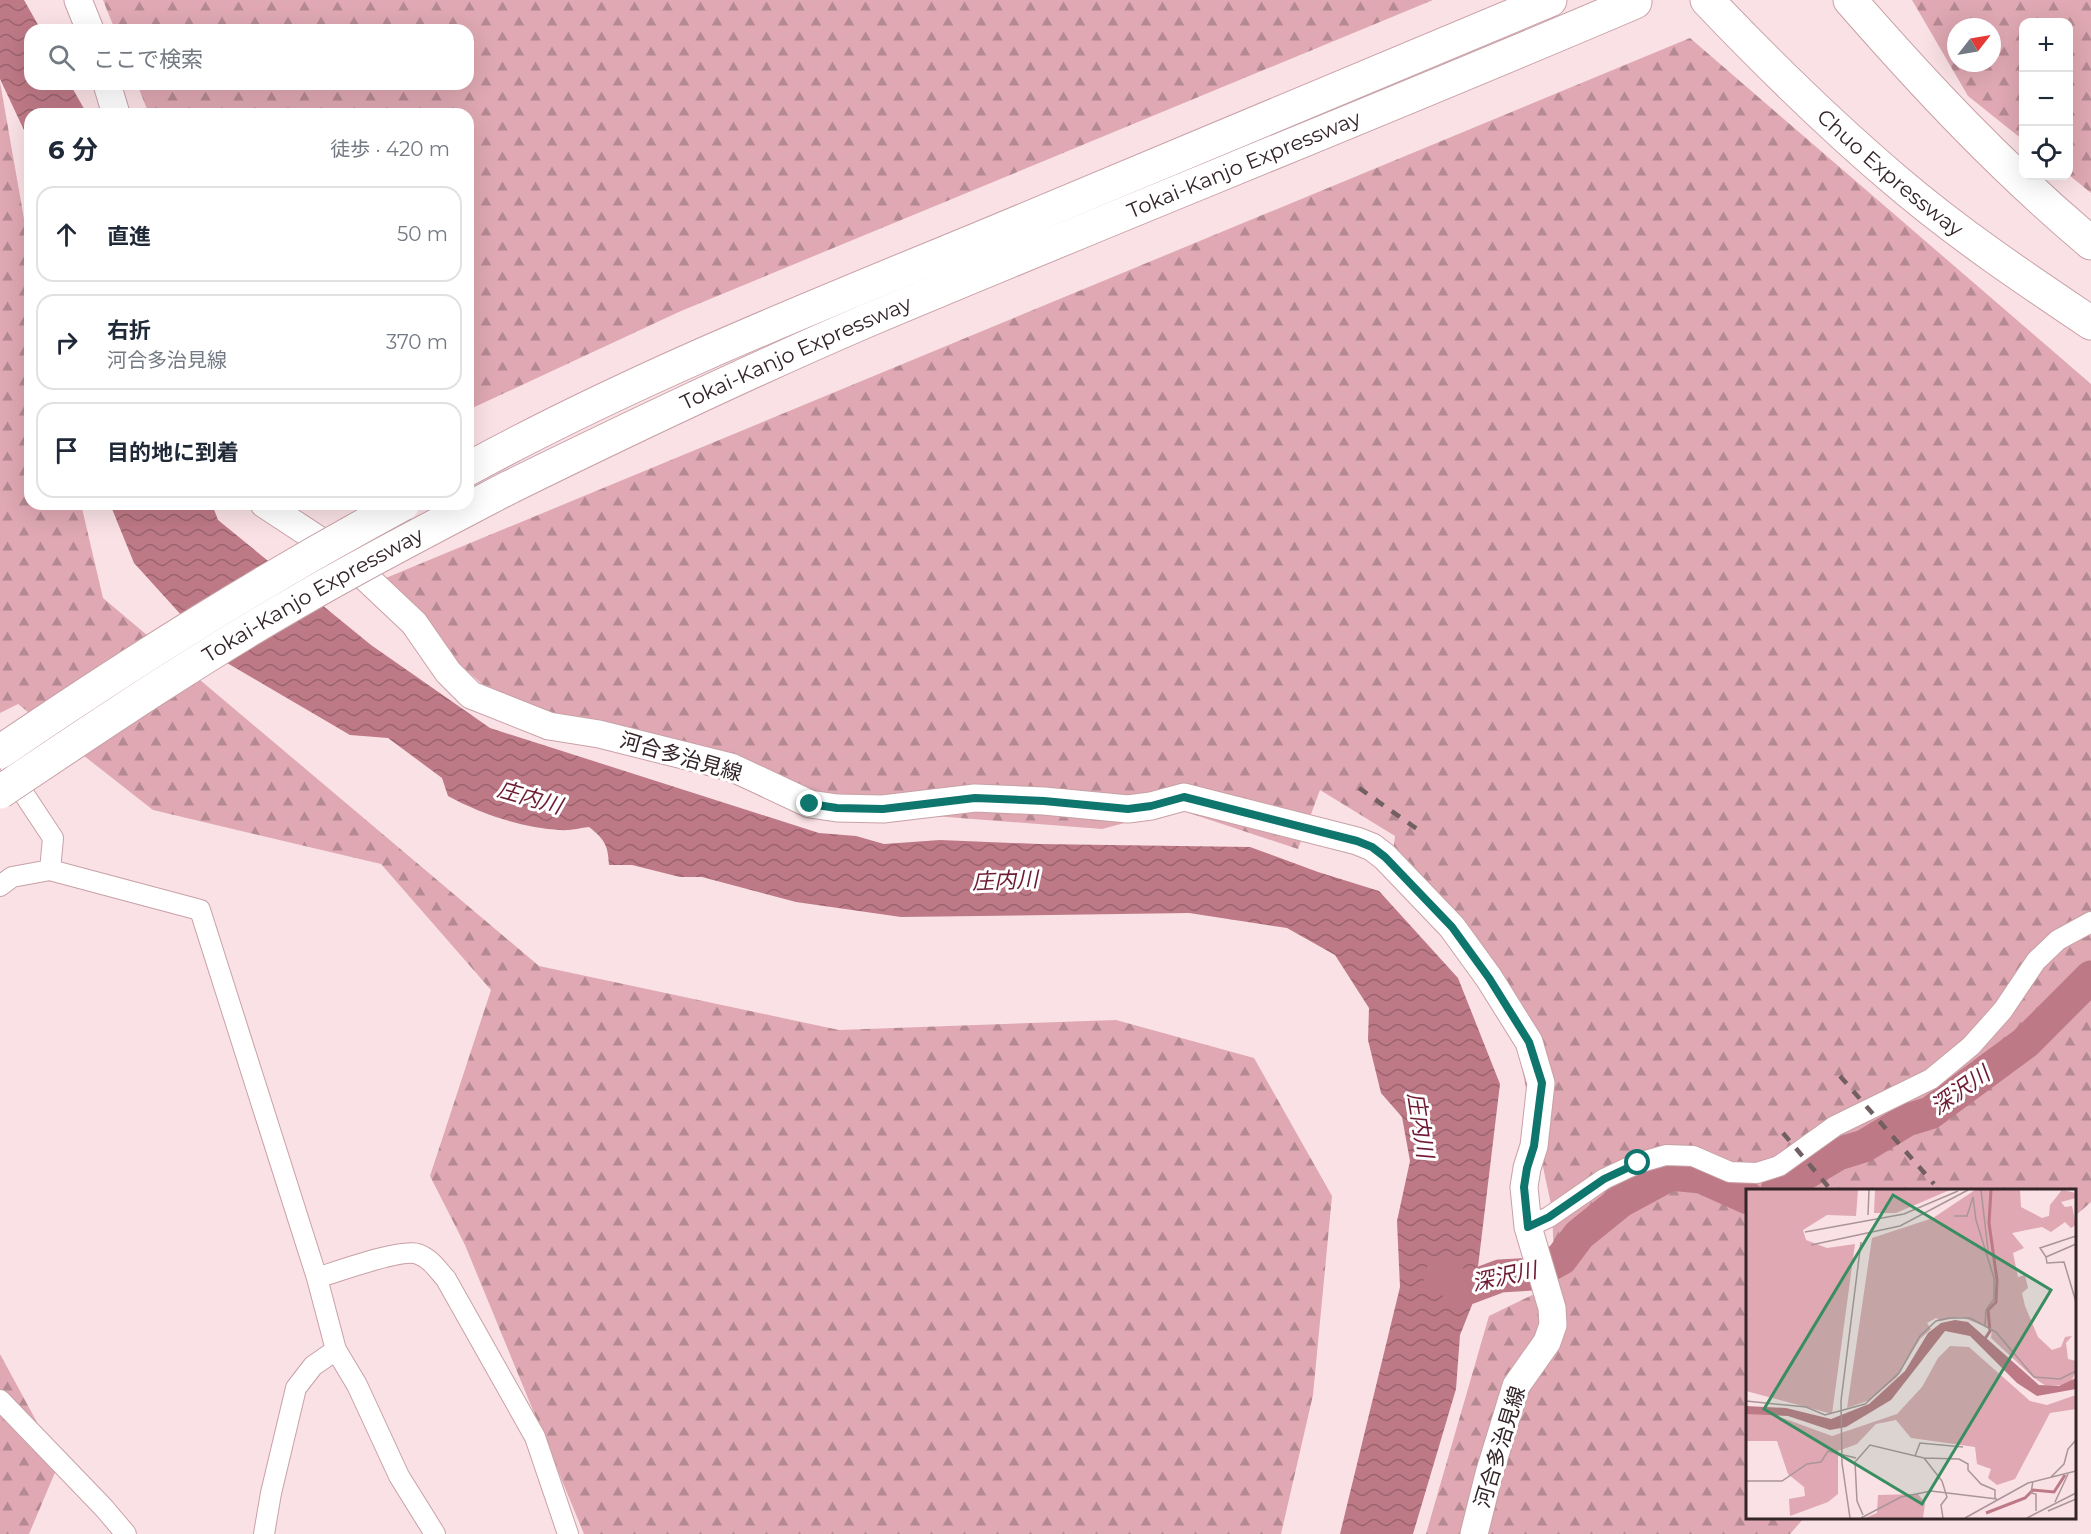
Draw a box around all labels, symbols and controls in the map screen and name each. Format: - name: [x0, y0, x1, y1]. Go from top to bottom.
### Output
- north arrow: [1947, 18, 2001, 72]
- map controls: [2019, 18, 2073, 180]
- button: +: [2019, 18, 2073, 72]
- search box: [24, 24, 474, 90]
- icon: search: [45, 41, 78, 74]
- text: ここで検索: [93, 46, 203, 73]
- button: −: [2019, 72, 2073, 126]
- street label: Chuo Expressway: [1812, 104, 1969, 242]
- street label: Tokai-Kanjo Expressway: [1123, 105, 1365, 223]
- button: locate: [2019, 126, 2073, 180]
- text: 6 分: [48, 134, 98, 166]
- text: 徒歩 · 420 m: [330, 137, 450, 161]
- icon: ahead: [50, 218, 83, 251]
- text: 50 m: [397, 222, 448, 246]
- text: 直進: [107, 223, 151, 250]
- street label: Tokai-Kanjo Expressway: [676, 290, 915, 415]
- text: 右折: [107, 317, 151, 344]
- icon: right: [50, 326, 83, 359]
- text: 370 m: [386, 330, 448, 354]
- text: 河合多治見線: [107, 348, 227, 372]
- icon: arrive: [50, 434, 83, 467]
- text: 目的地に到着: [107, 439, 239, 466]
- street label: Tokai-Kanjo Expressway: [198, 521, 428, 668]
- street label: 河合多治見線: [617, 727, 745, 786]
- water label: 庄内川: [494, 775, 567, 820]
- route end: [796, 790, 822, 816]
- water label: 庄内川: [972, 866, 1040, 895]
- water label: 深沢川: [1926, 1059, 1997, 1120]
- water label: 庄内川: [1402, 1090, 1439, 1162]
- route start: [1624, 1149, 1650, 1175]
- inset map: [1746, 1189, 2076, 1519]
- water label: 深沢川: [1469, 1256, 1541, 1297]
- street label: 河合多治見線: [1469, 1383, 1530, 1511]

